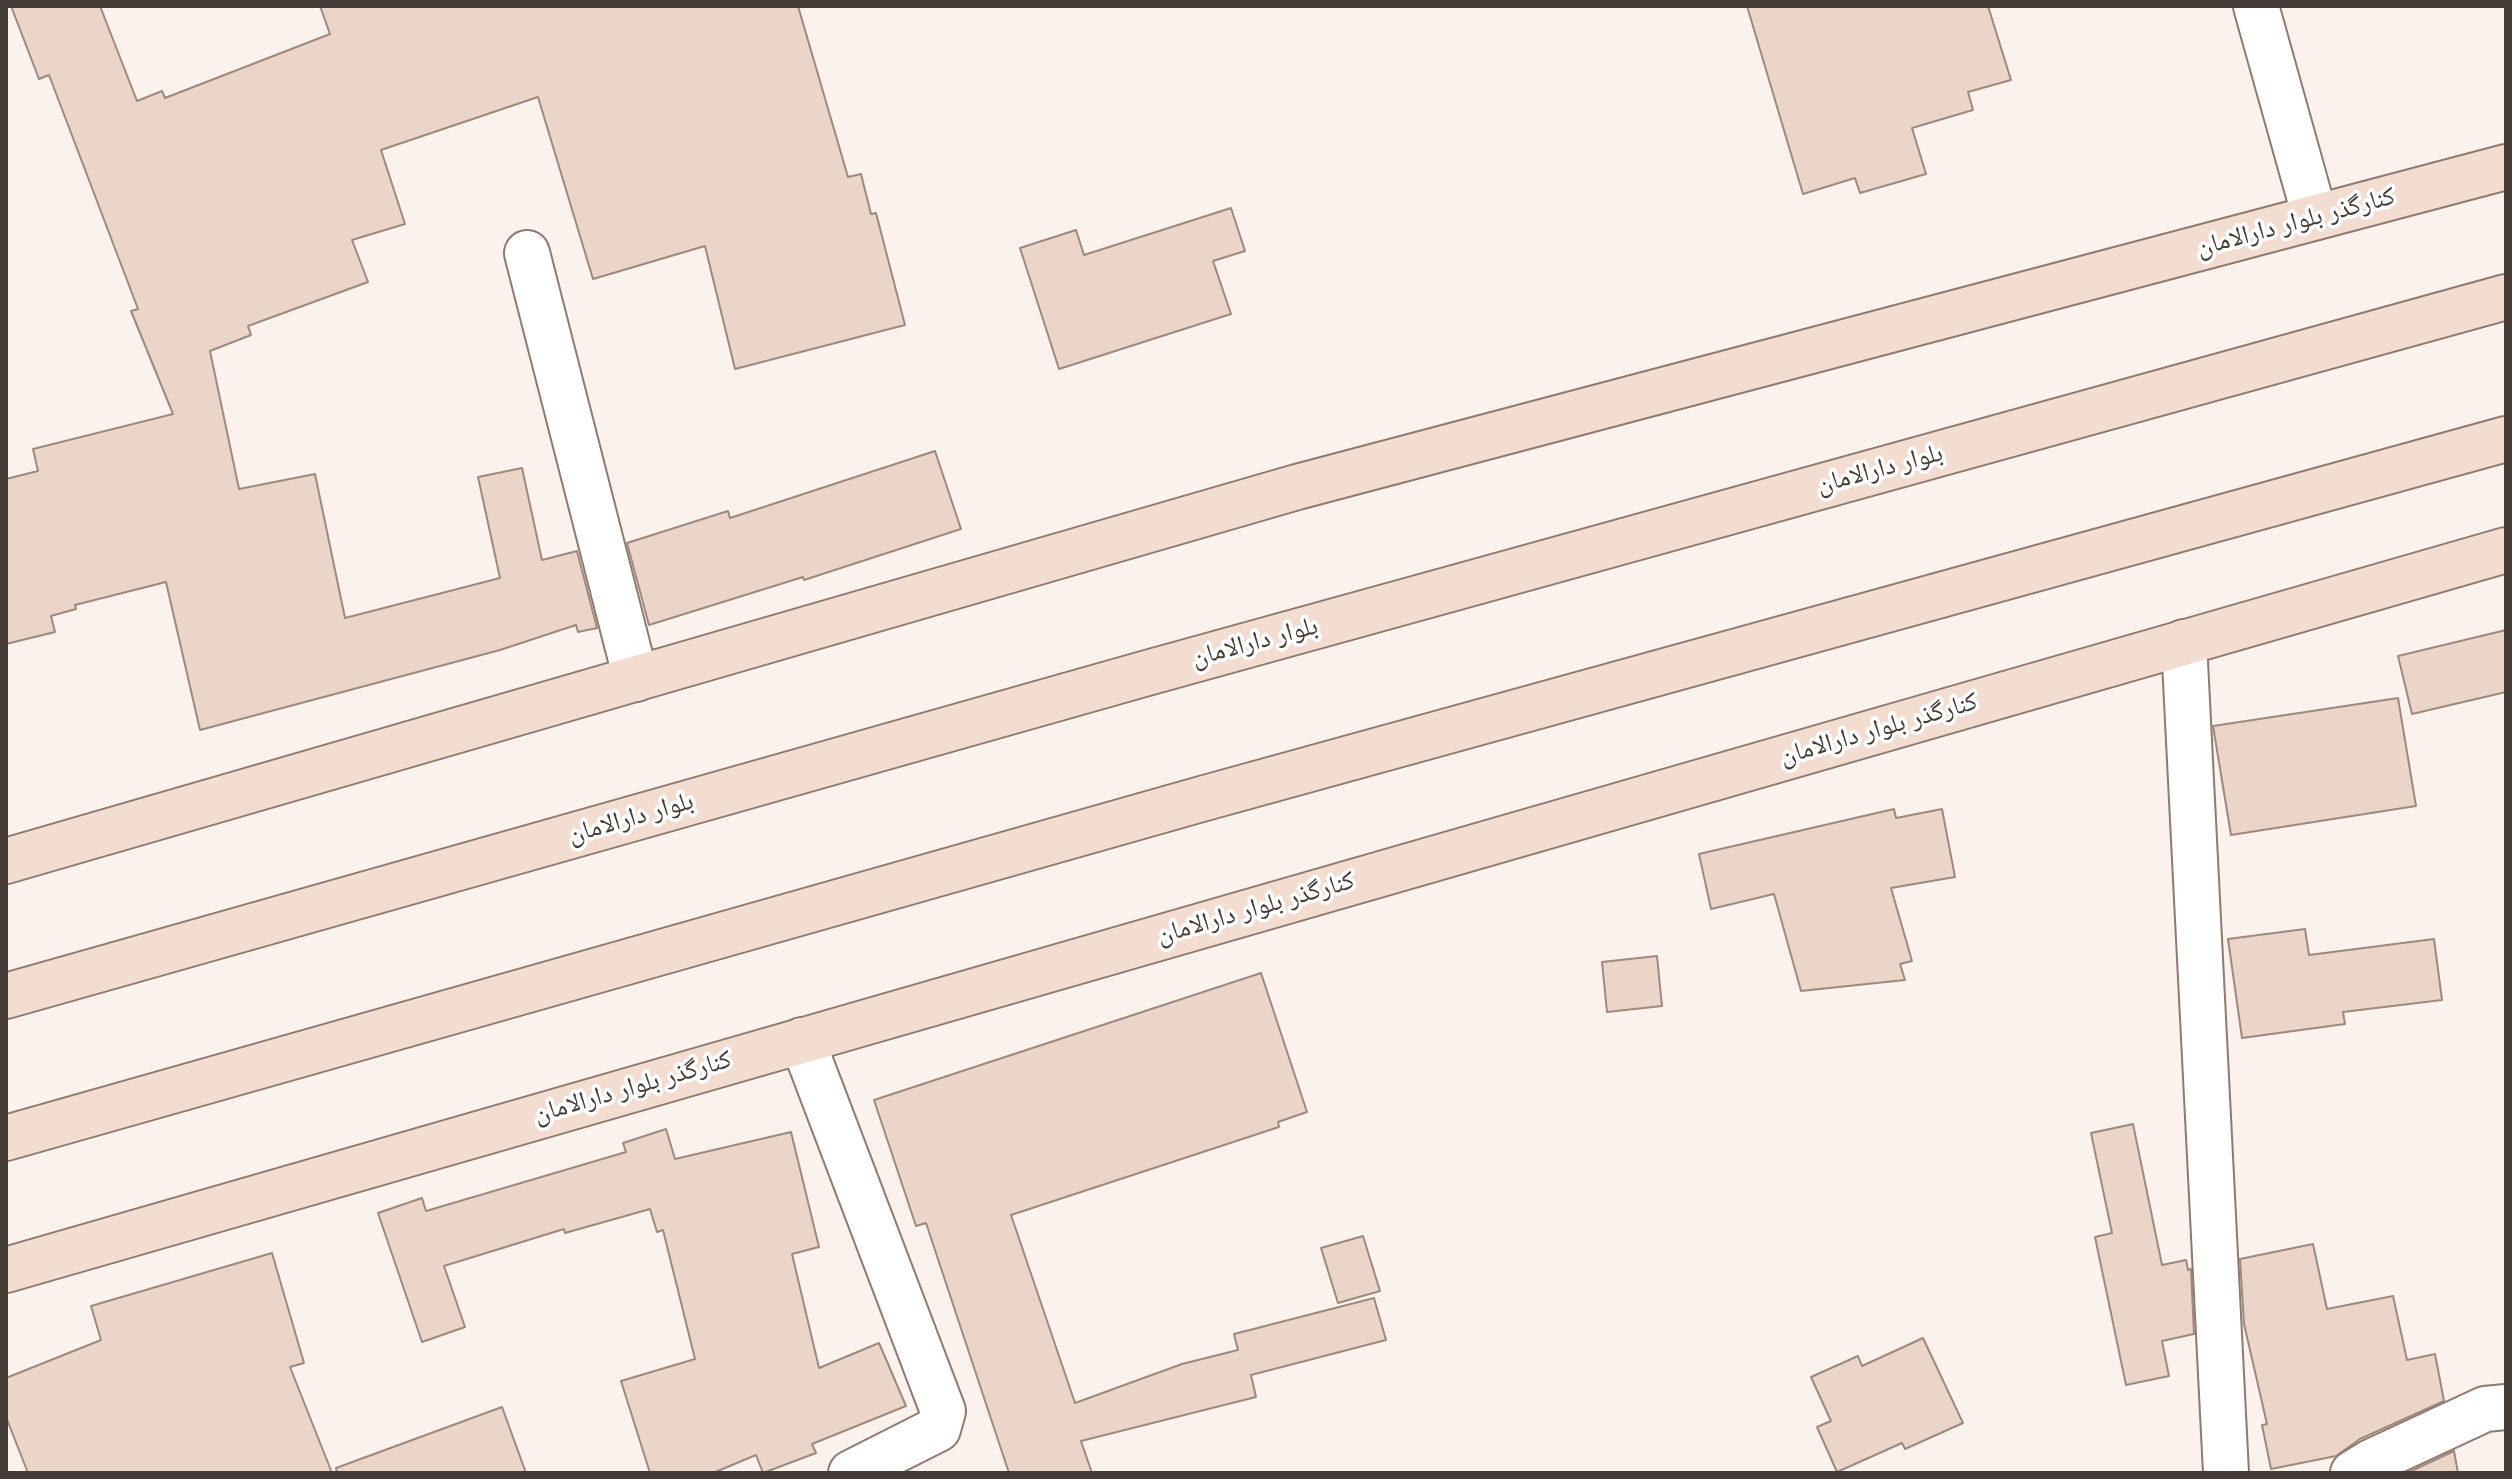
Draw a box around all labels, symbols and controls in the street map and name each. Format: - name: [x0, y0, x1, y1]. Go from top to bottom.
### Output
- street label: کنارگذر بلوار دارالامان: [2193, 181, 2399, 265]
- street label: بلوار دارالامان: [1814, 438, 1946, 502]
- street label: بلوار دارالامان: [1189, 611, 1321, 675]
- street label: کنارگذر بلوار دارالامان: [1777, 687, 1981, 773]
- street label: بلوار دارالامان: [565, 786, 697, 852]
- street label: کنارگذر بلوار دارالامان: [1154, 866, 1358, 952]
- street label: کنارگذر بلوار دارالامان: [531, 1045, 735, 1131]

